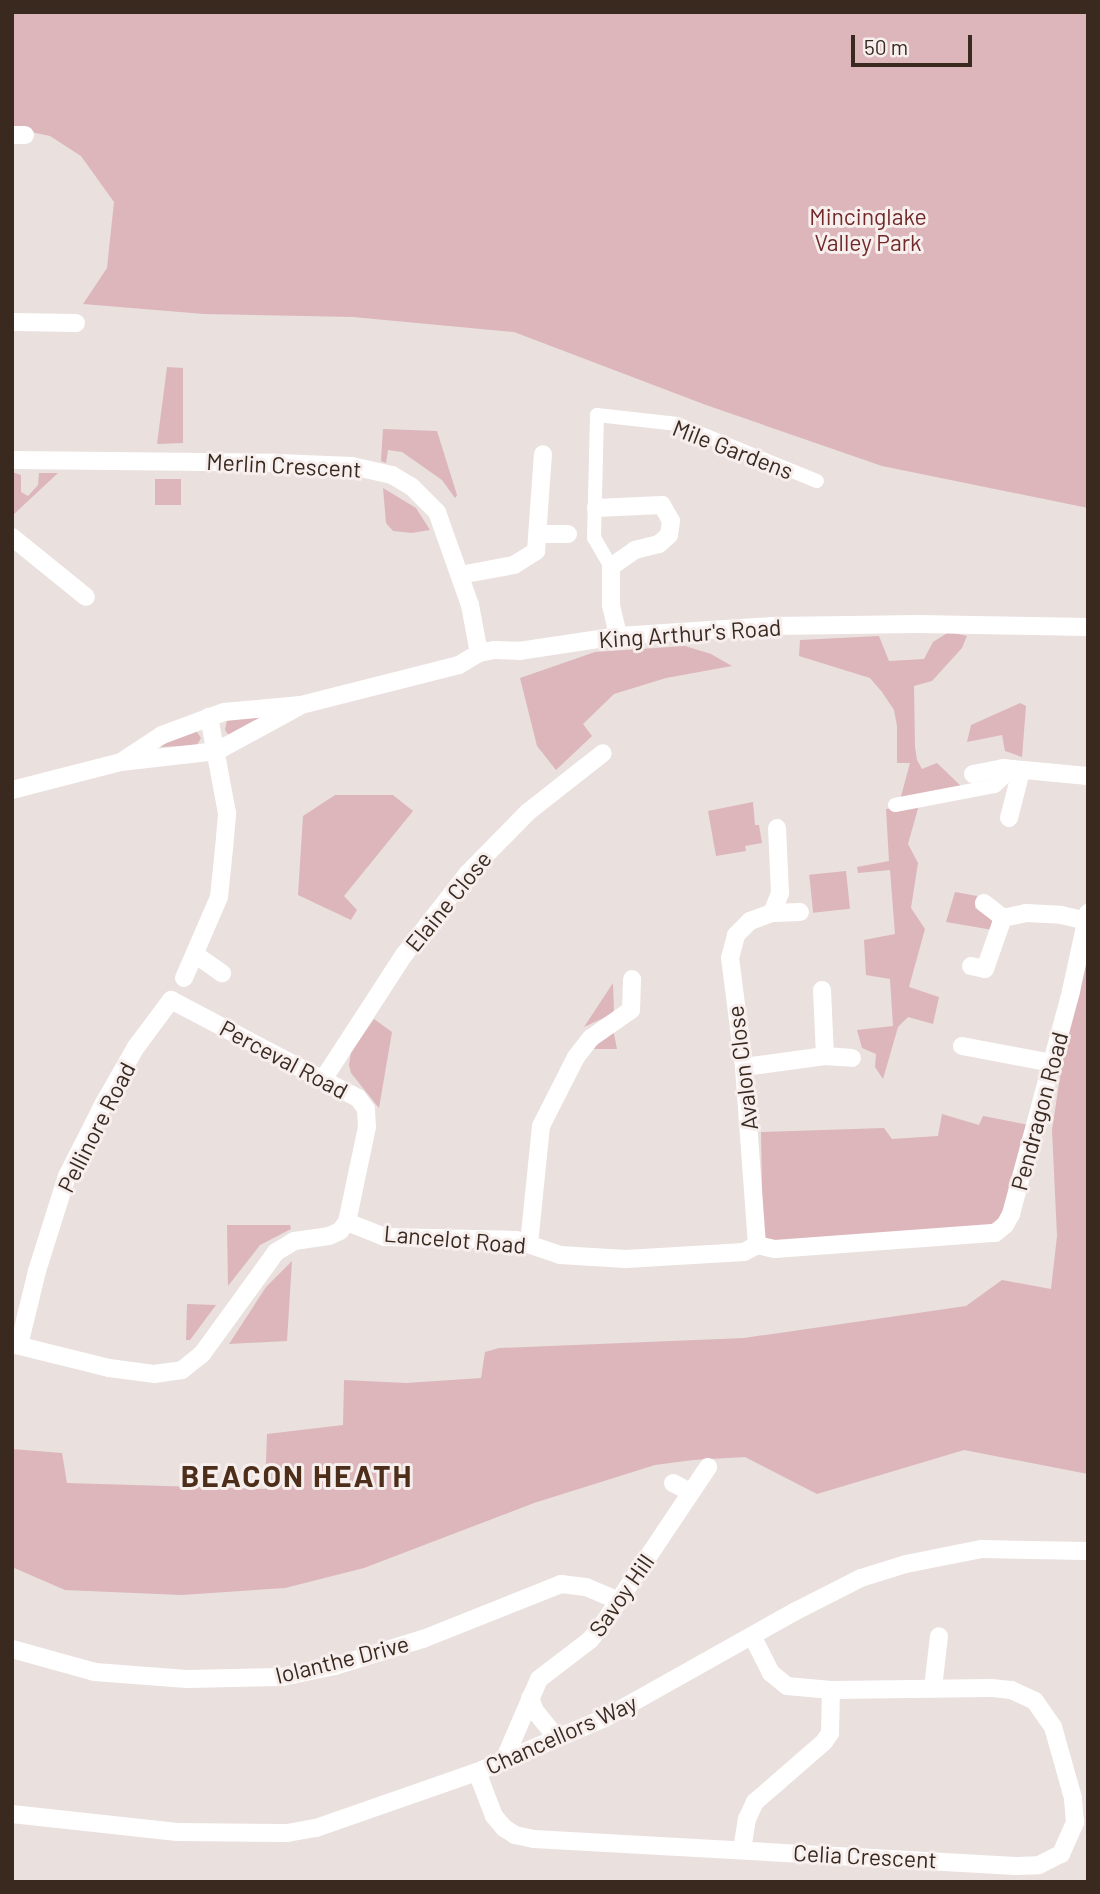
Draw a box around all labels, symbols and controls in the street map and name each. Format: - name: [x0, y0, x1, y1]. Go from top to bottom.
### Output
- scale bar: [855, 21, 976, 65]
- text: 50 m: [864, 34, 908, 59]
- park label: Mincinglake Valley Park: [809, 202, 927, 256]
- street label: Mile Gardens: [669, 413, 797, 485]
- street label: Merlin Crescent: [206, 447, 362, 483]
- street label: King Arthur's Road: [598, 613, 782, 653]
- street label: Elaine Close: [399, 845, 497, 957]
- street label: Avalon Close: [721, 1004, 763, 1132]
- street label: Perceval Road: [215, 1014, 353, 1104]
- street label: Pendragon Road: [1005, 1029, 1073, 1193]
- street label: Pellinore Road: [51, 1057, 141, 1197]
- street label: Lancelot Road: [383, 1219, 527, 1259]
- district label: BEACON HEATH: [182, 1457, 412, 1493]
- street label: Savoy Hill: [583, 1548, 659, 1642]
- street label: Iolanthe Drive: [272, 1629, 412, 1689]
- street label: Chancellors Way: [481, 1688, 641, 1780]
- street label: Celia Crescent: [792, 1838, 938, 1874]

